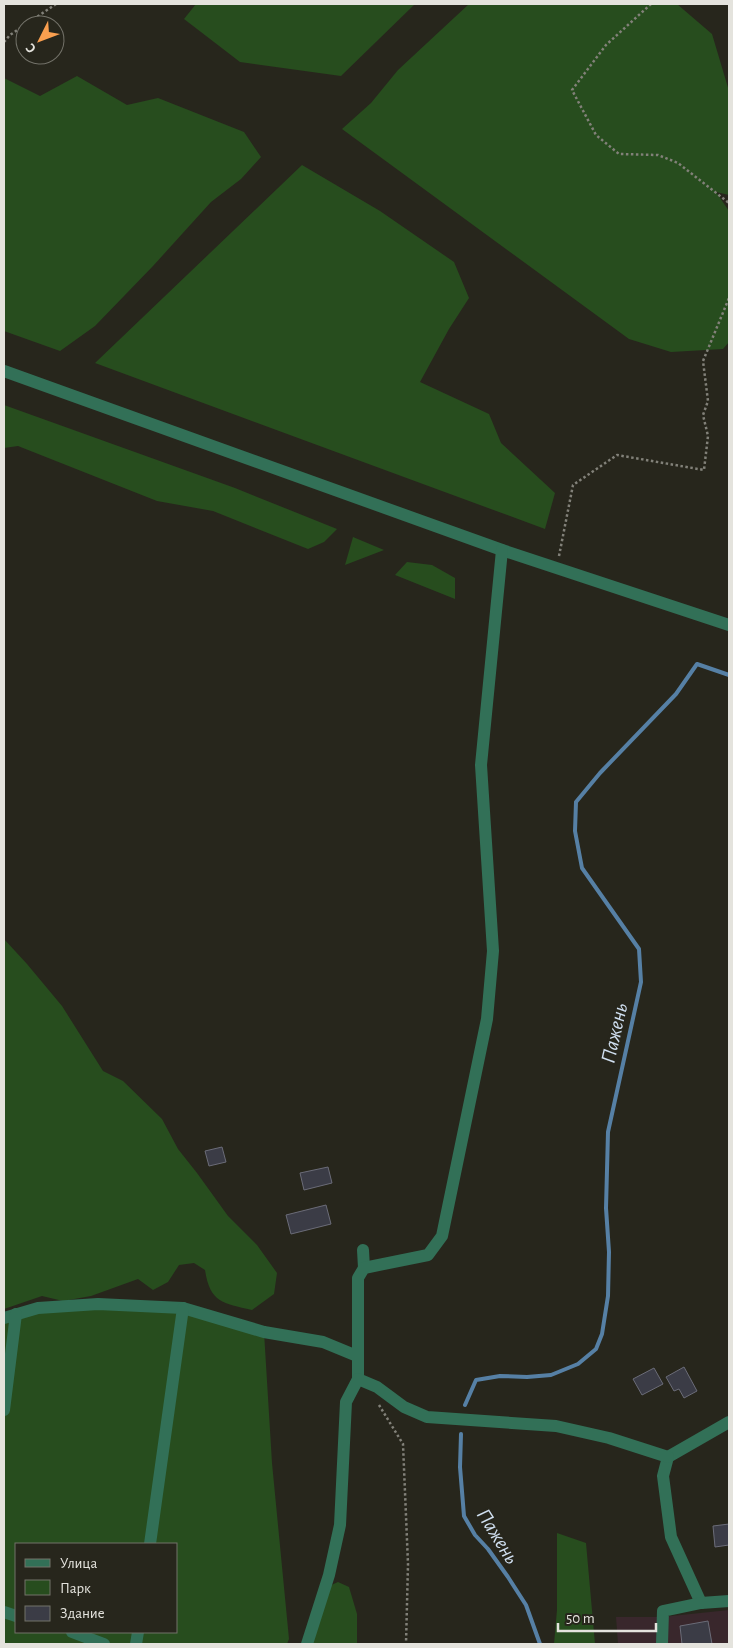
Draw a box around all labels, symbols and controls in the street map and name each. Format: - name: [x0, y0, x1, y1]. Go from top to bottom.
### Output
- north arrow: [15, 15, 65, 65]
- text: С: [23, 40, 39, 56]
- water label: Пажень: [597, 1001, 632, 1065]
- water label: Пажень: [473, 1505, 523, 1568]
- legend: [15, 1543, 178, 1633]
- text: Улица: [60, 1556, 97, 1571]
- text: Парк: [60, 1581, 91, 1596]
- scale bar: [558, 1600, 656, 1632]
- text: Здание: [60, 1606, 105, 1621]
- text: 50 m: [566, 1611, 595, 1626]

